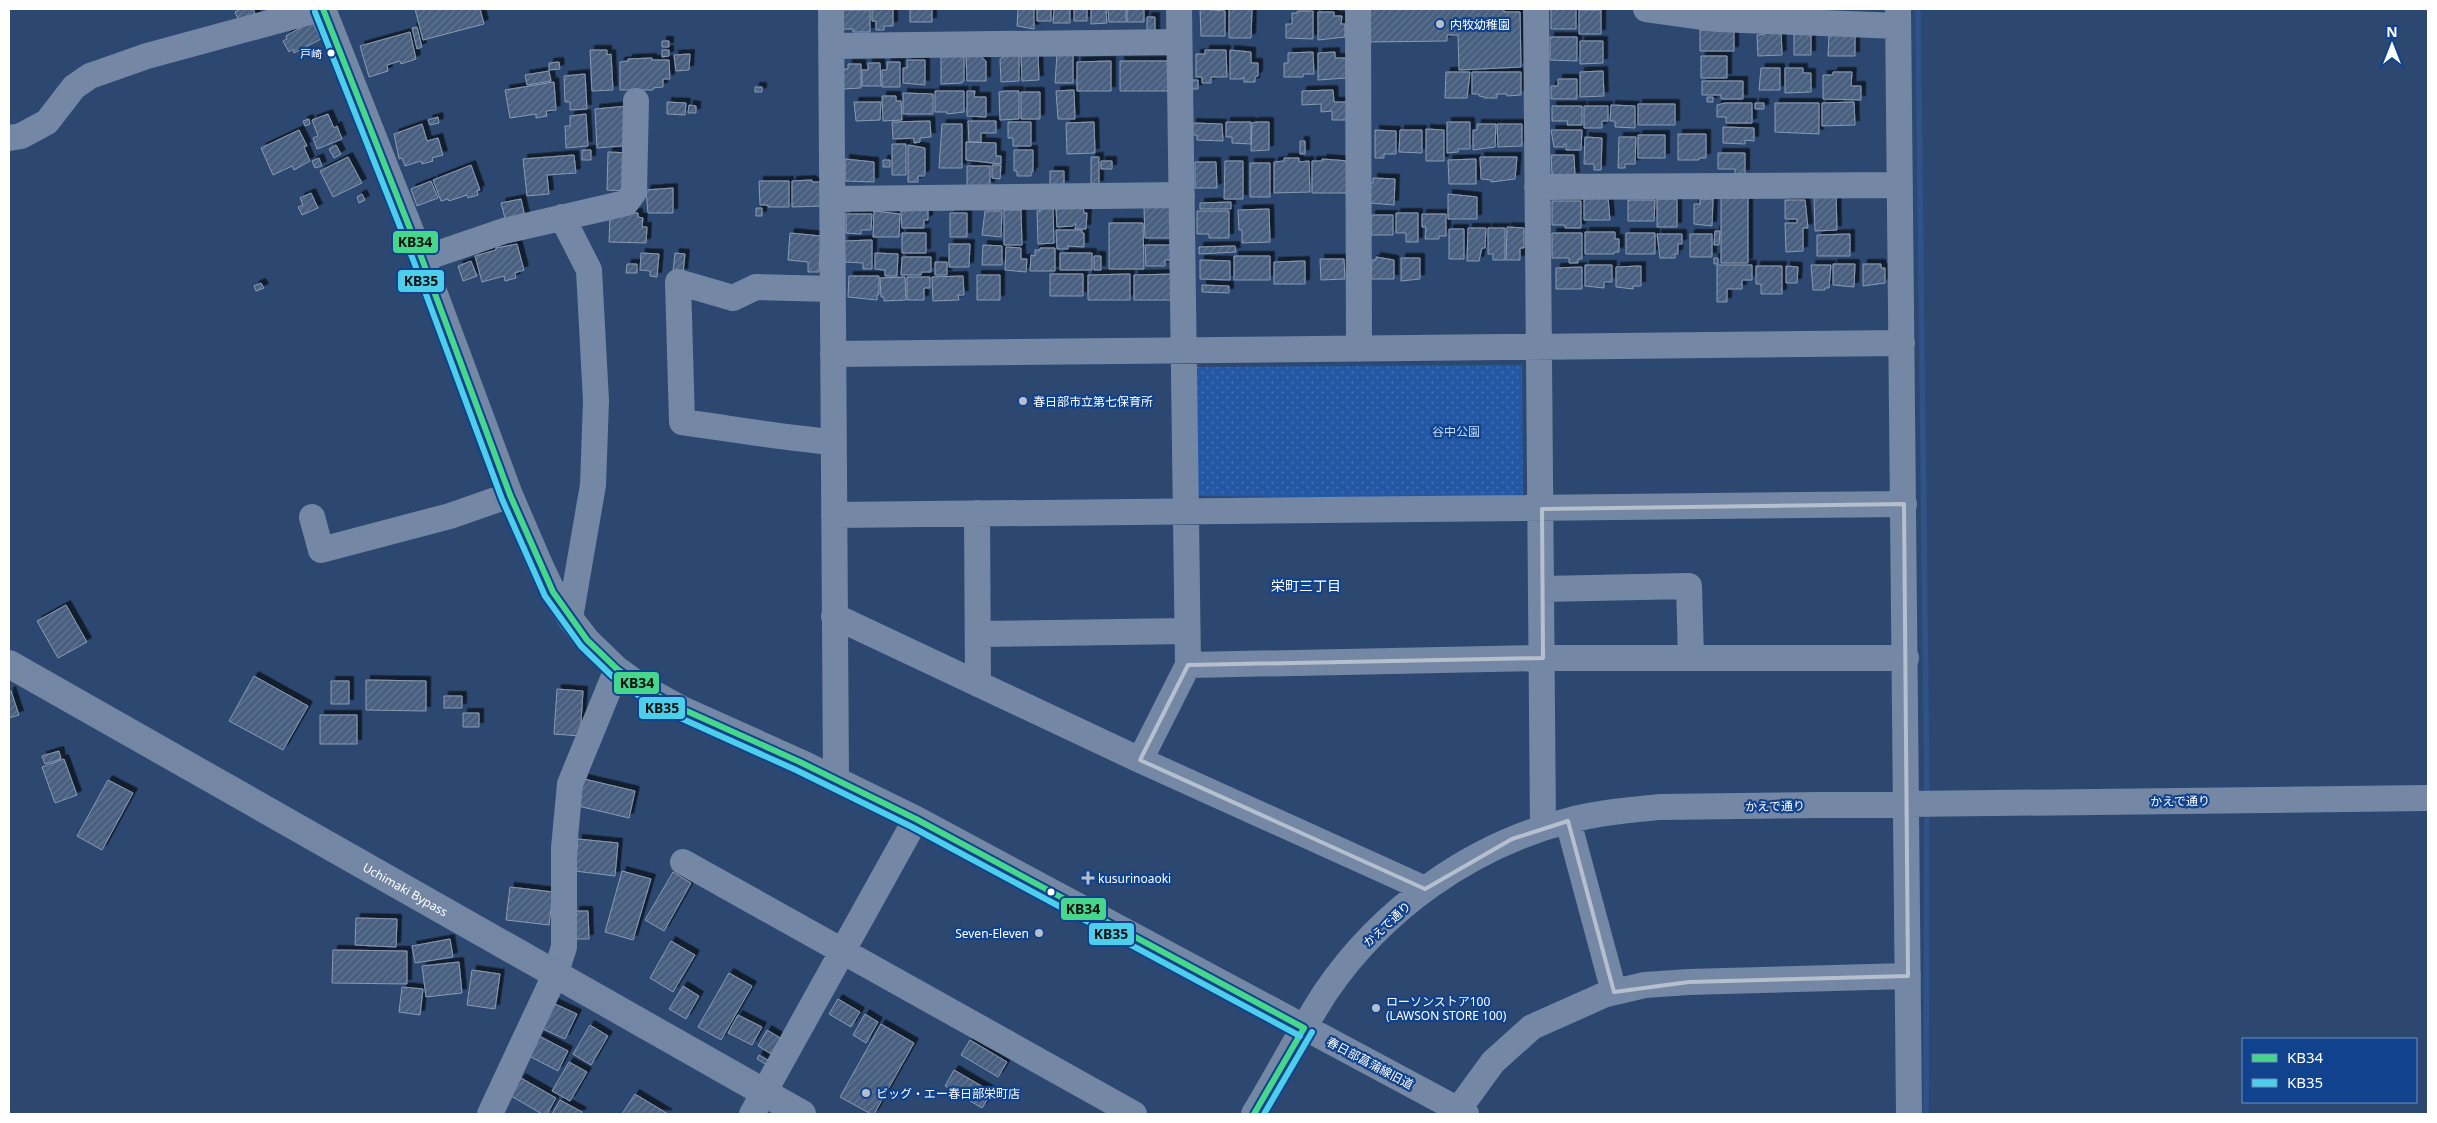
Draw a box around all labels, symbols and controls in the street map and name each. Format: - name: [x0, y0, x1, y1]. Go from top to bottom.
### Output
- place label: 内牧幼稚園: [1450, 16, 1510, 33]
- marker: 内牧幼稚園: [1434, 18, 1446, 30]
- north arrow: [2367, 20, 2417, 70]
- text: N: [2386, 22, 2398, 41]
- place label: 戸崎: [300, 46, 322, 61]
- marker: 戸崎: [326, 48, 336, 58]
- line badge: KB34: [392, 230, 439, 254]
- text: KB34: [398, 232, 432, 251]
- line badge: KB35: [397, 269, 445, 293]
- text: KB35: [404, 271, 438, 290]
- place label: 春日部市立第七保育所: [1033, 393, 1153, 410]
- marker: 春日部市立第七保育所: [1017, 395, 1029, 407]
- park label: 谷中公園: [1432, 423, 1480, 440]
- district label: 栄町三丁目: [1271, 576, 1341, 595]
- line badge: KB34: [613, 671, 660, 695]
- text: KB34: [620, 673, 654, 692]
- line badge: KB35: [638, 696, 686, 720]
- text: KB35: [645, 698, 679, 717]
- street label: かえで通り: [2150, 792, 2210, 810]
- street label: かえで通り: [1745, 797, 1805, 815]
- street label: Uchimaki Bypass: [360, 858, 451, 920]
- place label: kusurinoaoki: [1098, 870, 1171, 887]
- marker: kusurinoaoki: [1082, 872, 1094, 884]
- unlabelled marker: [1046, 887, 1056, 897]
- line badge: KB34: [1060, 897, 1107, 921]
- street label: かえで通り: [1359, 897, 1415, 951]
- text: KB34: [1066, 899, 1100, 918]
- line badge: KB35: [1088, 922, 1135, 946]
- text: KB35: [1094, 924, 1128, 943]
- place label: Seven-Eleven: [955, 925, 1029, 942]
- marker: Seven-Eleven: [1033, 927, 1045, 939]
- place label: ローソンストア100 (LAWSON STORE 100): [1386, 993, 1507, 1024]
- marker: ローソンストア100 (LAWSON STORE 100): [1370, 1002, 1382, 1014]
- street label: 春日部菖蒲線旧道: [1324, 1033, 1416, 1093]
- legend: [2242, 1038, 2417, 1103]
- text: KB34: [2287, 1047, 2324, 1067]
- text: KB35: [2287, 1072, 2323, 1092]
- place label: ビッグ・エー春日部栄町店: [876, 1085, 1020, 1102]
- marker: ビッグ・エー春日部栄町店: [860, 1087, 872, 1099]

